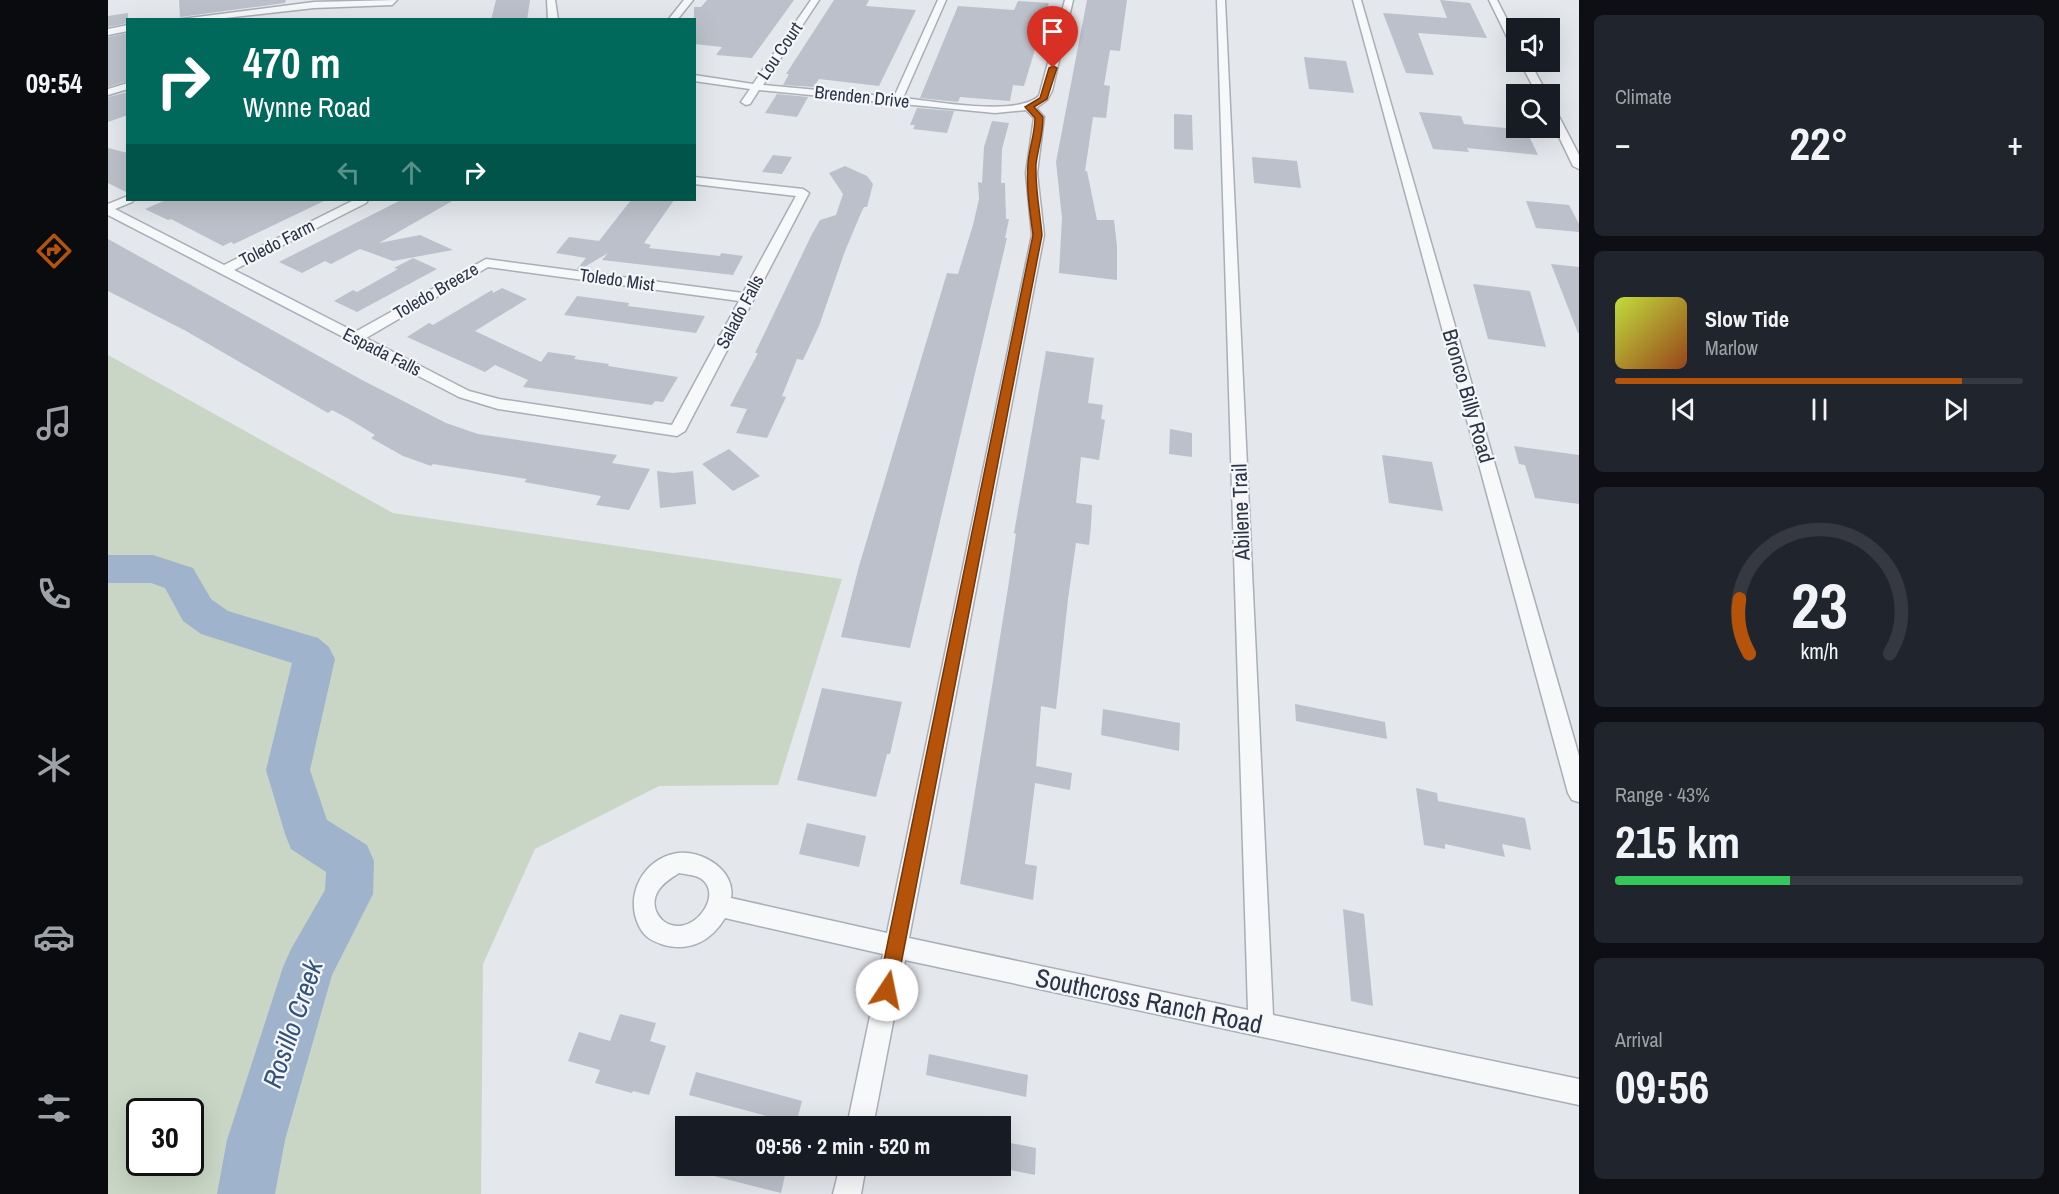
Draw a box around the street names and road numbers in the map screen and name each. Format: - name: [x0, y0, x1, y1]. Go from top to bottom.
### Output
- street label: Lou Court: [751, 17, 808, 85]
- street label: Brenden Drive: [813, 79, 911, 114]
- street label: Toledo Farm: [235, 213, 319, 272]
- street label: Toledo Breeze: [389, 256, 483, 325]
- street label: Toledo Mist: [578, 262, 656, 297]
- street label: Salado Falls: [710, 270, 769, 353]
- street label: Espada Falls: [339, 321, 426, 382]
- street label: Bronco Billy Road: [1436, 326, 1501, 466]
- street label: Abilene Trail: [1224, 463, 1257, 562]
- street label: Southcross Ranch Road: [1032, 959, 1266, 1042]

